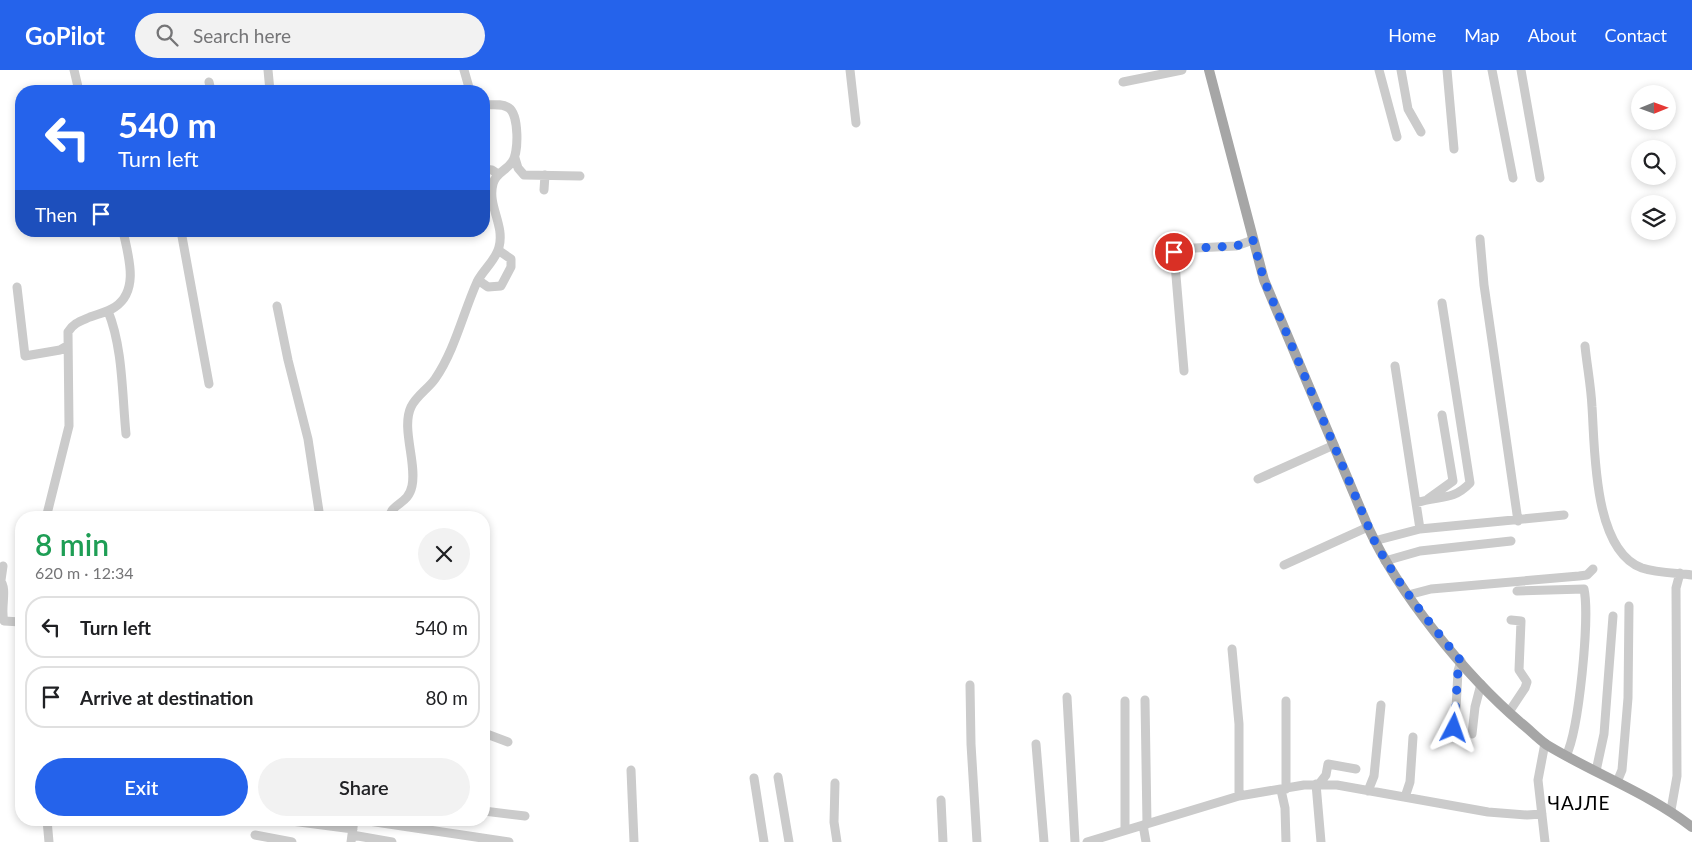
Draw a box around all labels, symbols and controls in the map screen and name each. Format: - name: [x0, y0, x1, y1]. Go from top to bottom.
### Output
- search box: [135, 13, 485, 58]
- text: GoPilot: [25, 21, 105, 50]
- icon: search: [153, 21, 181, 49]
- text: Search here: [193, 24, 291, 47]
- text: Home: [1388, 24, 1436, 46]
- text: Map: [1464, 24, 1500, 46]
- text: About: [1528, 24, 1577, 46]
- text: Contact: [1605, 24, 1667, 46]
- north arrow: [1631, 85, 1676, 130]
- map controls: [1631, 85, 1676, 240]
- text: 540 m: [118, 103, 217, 145]
- icon: left: [35, 105, 100, 170]
- button: search: [1631, 140, 1676, 185]
- text: Turn left: [118, 145, 199, 172]
- button: layers: [1631, 195, 1676, 240]
- icon: arrive: [87, 200, 115, 228]
- text: Then: [35, 203, 77, 226]
- pin: [1153, 231, 1195, 273]
- icon: arrive: [1160, 238, 1188, 266]
- text: 8 min: [35, 526, 109, 562]
- button: close: [418, 528, 470, 580]
- text: 620 m · 12:34: [35, 563, 134, 582]
- icon: left: [37, 613, 65, 641]
- text: Turn left: [80, 616, 151, 639]
- text: 540 m: [414, 616, 468, 639]
- icon: arrive: [37, 683, 65, 711]
- text: Arrive at destination: [80, 686, 253, 709]
- text: 80 m: [425, 686, 468, 709]
- position arrow: [1427, 701, 1479, 753]
- button: Exit: [35, 758, 248, 816]
- button: Share: [258, 758, 470, 816]
- district label: ЧАЈЛЕ: [1547, 791, 1611, 814]

